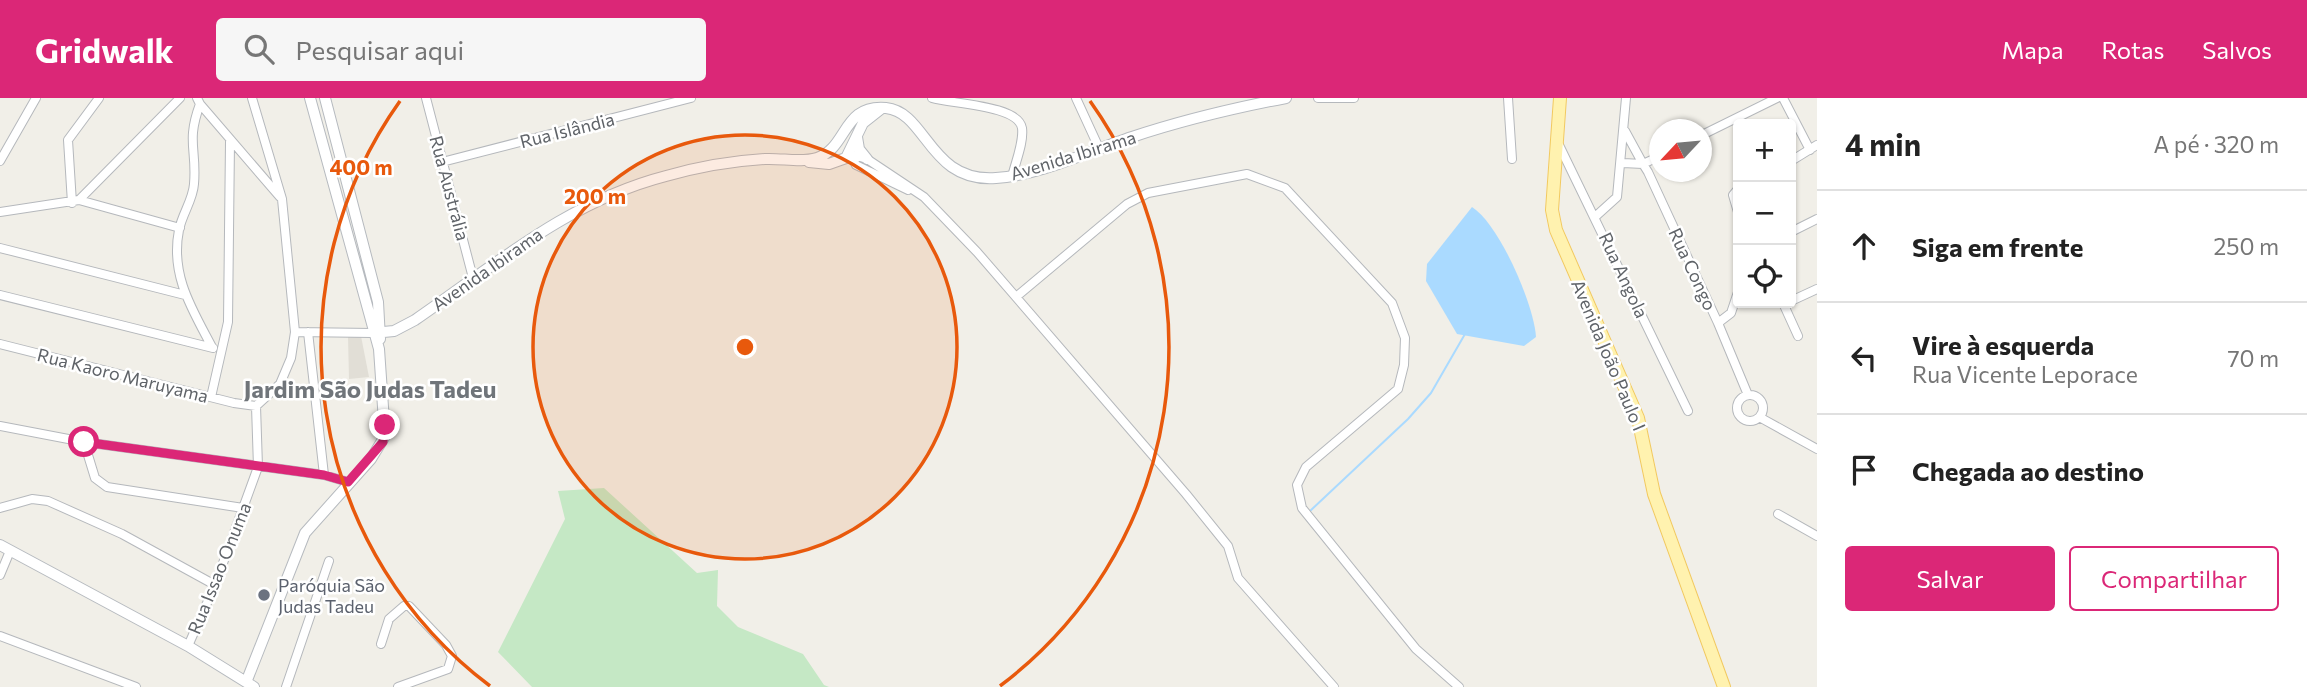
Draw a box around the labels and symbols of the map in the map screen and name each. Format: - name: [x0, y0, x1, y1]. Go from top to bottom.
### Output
- street label: Rua Islândia: [517, 108, 617, 152]
- north arrow: [1649, 119, 1712, 182]
- street label: Avenida Ibirama: [1008, 125, 1138, 185]
- street label: Rua Austrália: [425, 133, 475, 243]
- text: 400 m: [329, 154, 393, 179]
- text: 200 m: [564, 183, 626, 208]
- street label: Avenida Ibirama: [427, 223, 547, 315]
- street label: Rua Congo: [1664, 224, 1722, 314]
- street label: Rua Angola: [1595, 229, 1653, 321]
- street label: Avenida João Paulo I: [1567, 276, 1651, 434]
- centre of rings: [733, 335, 757, 359]
- street label: Rua Kaoro Maruyama: [35, 343, 211, 407]
- district label: Jardim São Judas Tadeu: [244, 374, 496, 403]
- route end: [369, 409, 400, 440]
- route start: [68, 426, 99, 457]
- street label: Rua Issao Onuma: [183, 499, 255, 637]
- place label: Paróquia São Judas Tadeu: [278, 574, 385, 617]
- marker: Paróquia São Judas Tadeu: [256, 587, 272, 603]

